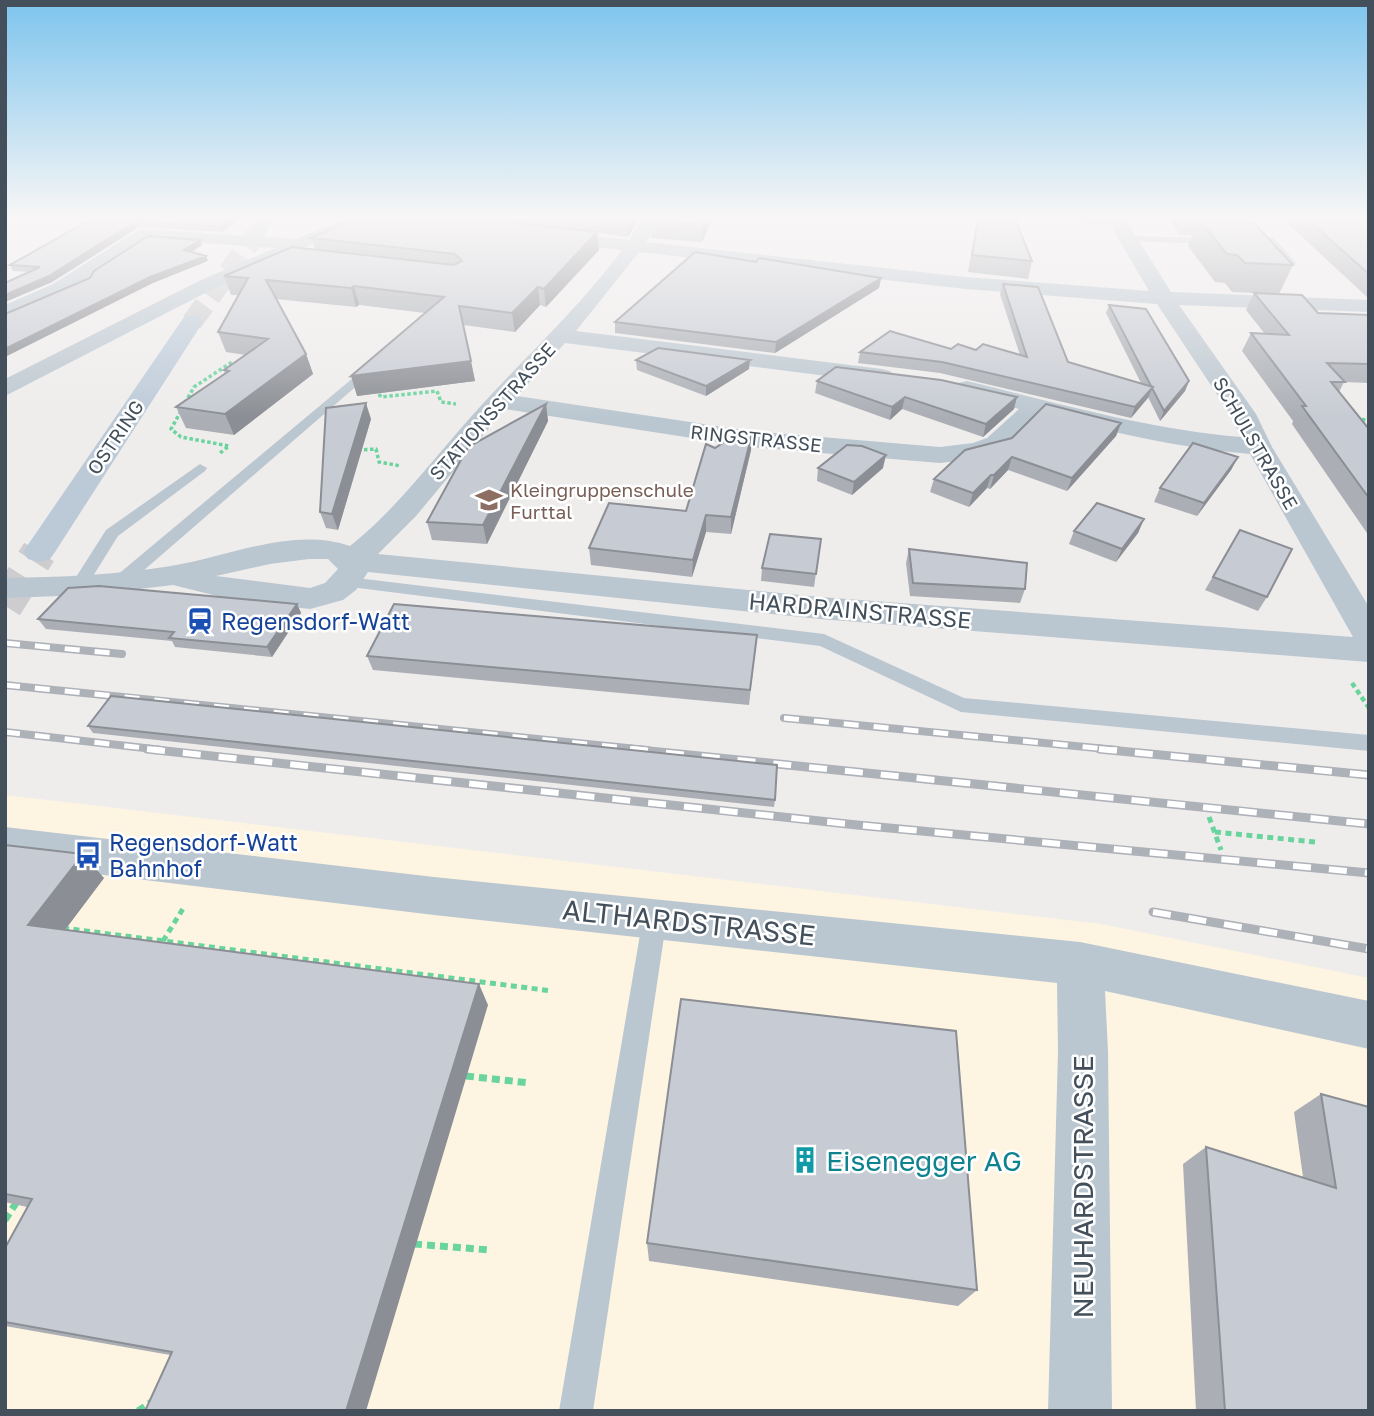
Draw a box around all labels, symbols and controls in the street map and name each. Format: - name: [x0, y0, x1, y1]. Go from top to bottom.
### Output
- street label: STATIONSSTRASSE: [424, 338, 560, 484]
- street label: SCHULSTRASSE: [1209, 373, 1303, 513]
- street label: OSTRING: [82, 396, 148, 478]
- street label: RINGSTRASSE: [689, 420, 823, 456]
- place label: Kleingruppenschule Furttal: [510, 478, 694, 523]
- school or university icon: Kleingruppenschule Furttal: [474, 485, 504, 515]
- street label: HARDRAINSTRASSE: [747, 586, 973, 634]
- station icon: Regensdorf-Watt: [185, 606, 215, 636]
- place label: Regensdorf-Watt: [221, 607, 410, 635]
- place label: Regensdorf-Watt Bahnhof: [109, 828, 298, 882]
- bus stop icon: Regensdorf-Watt Bahnhof: [73, 840, 103, 870]
- street label: ALTHARDSTRASSE: [561, 892, 817, 952]
- street label: NEUHARDSTRASSE: [1066, 1056, 1099, 1318]
- place label: Eisenegger AG: [826, 1144, 1022, 1177]
- building icon: Eisenegger AG: [790, 1145, 820, 1175]

